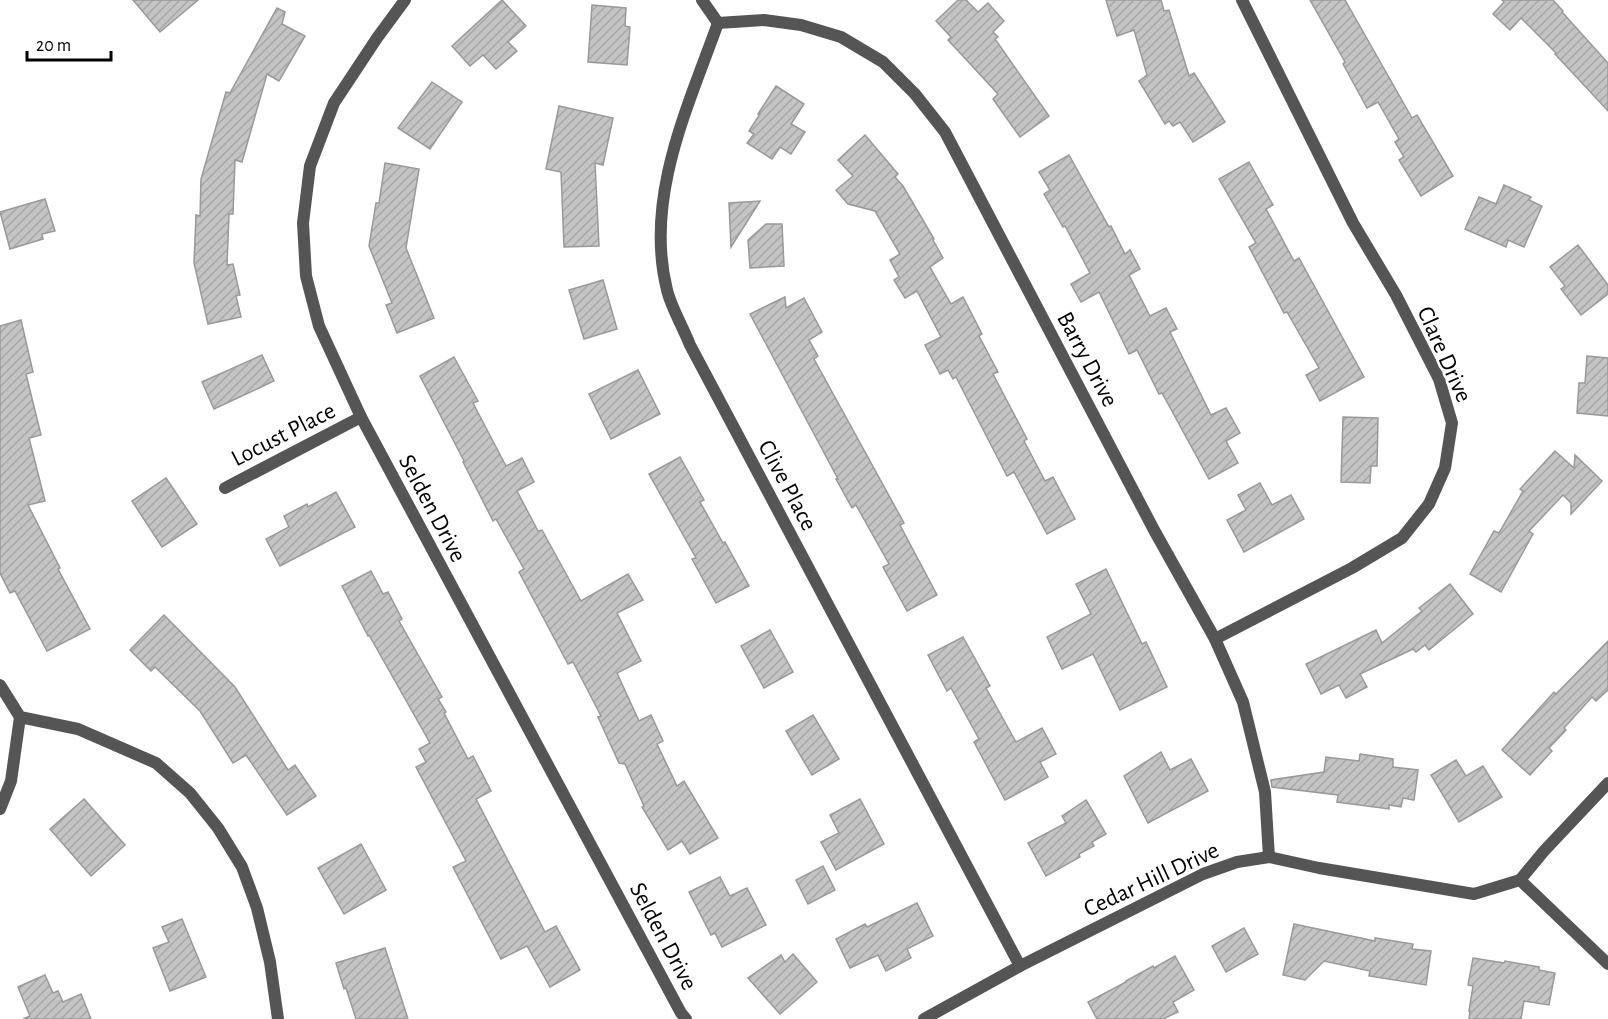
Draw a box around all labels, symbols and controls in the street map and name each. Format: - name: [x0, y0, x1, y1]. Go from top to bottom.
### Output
- scale bar: [27, 24, 111, 62]
- text: 20 m: [36, 37, 71, 55]
- street label: Clare Drive: [1412, 303, 1476, 406]
- street label: Barry Drive: [1052, 308, 1122, 411]
- street label: Locust Place: [228, 399, 339, 471]
- street label: Clive Place: [753, 436, 821, 535]
- street label: Selden Drive: [394, 451, 470, 566]
- street label: Cedar Hill Drive: [1080, 838, 1223, 922]
- street label: Selden Drive: [625, 879, 701, 994]

